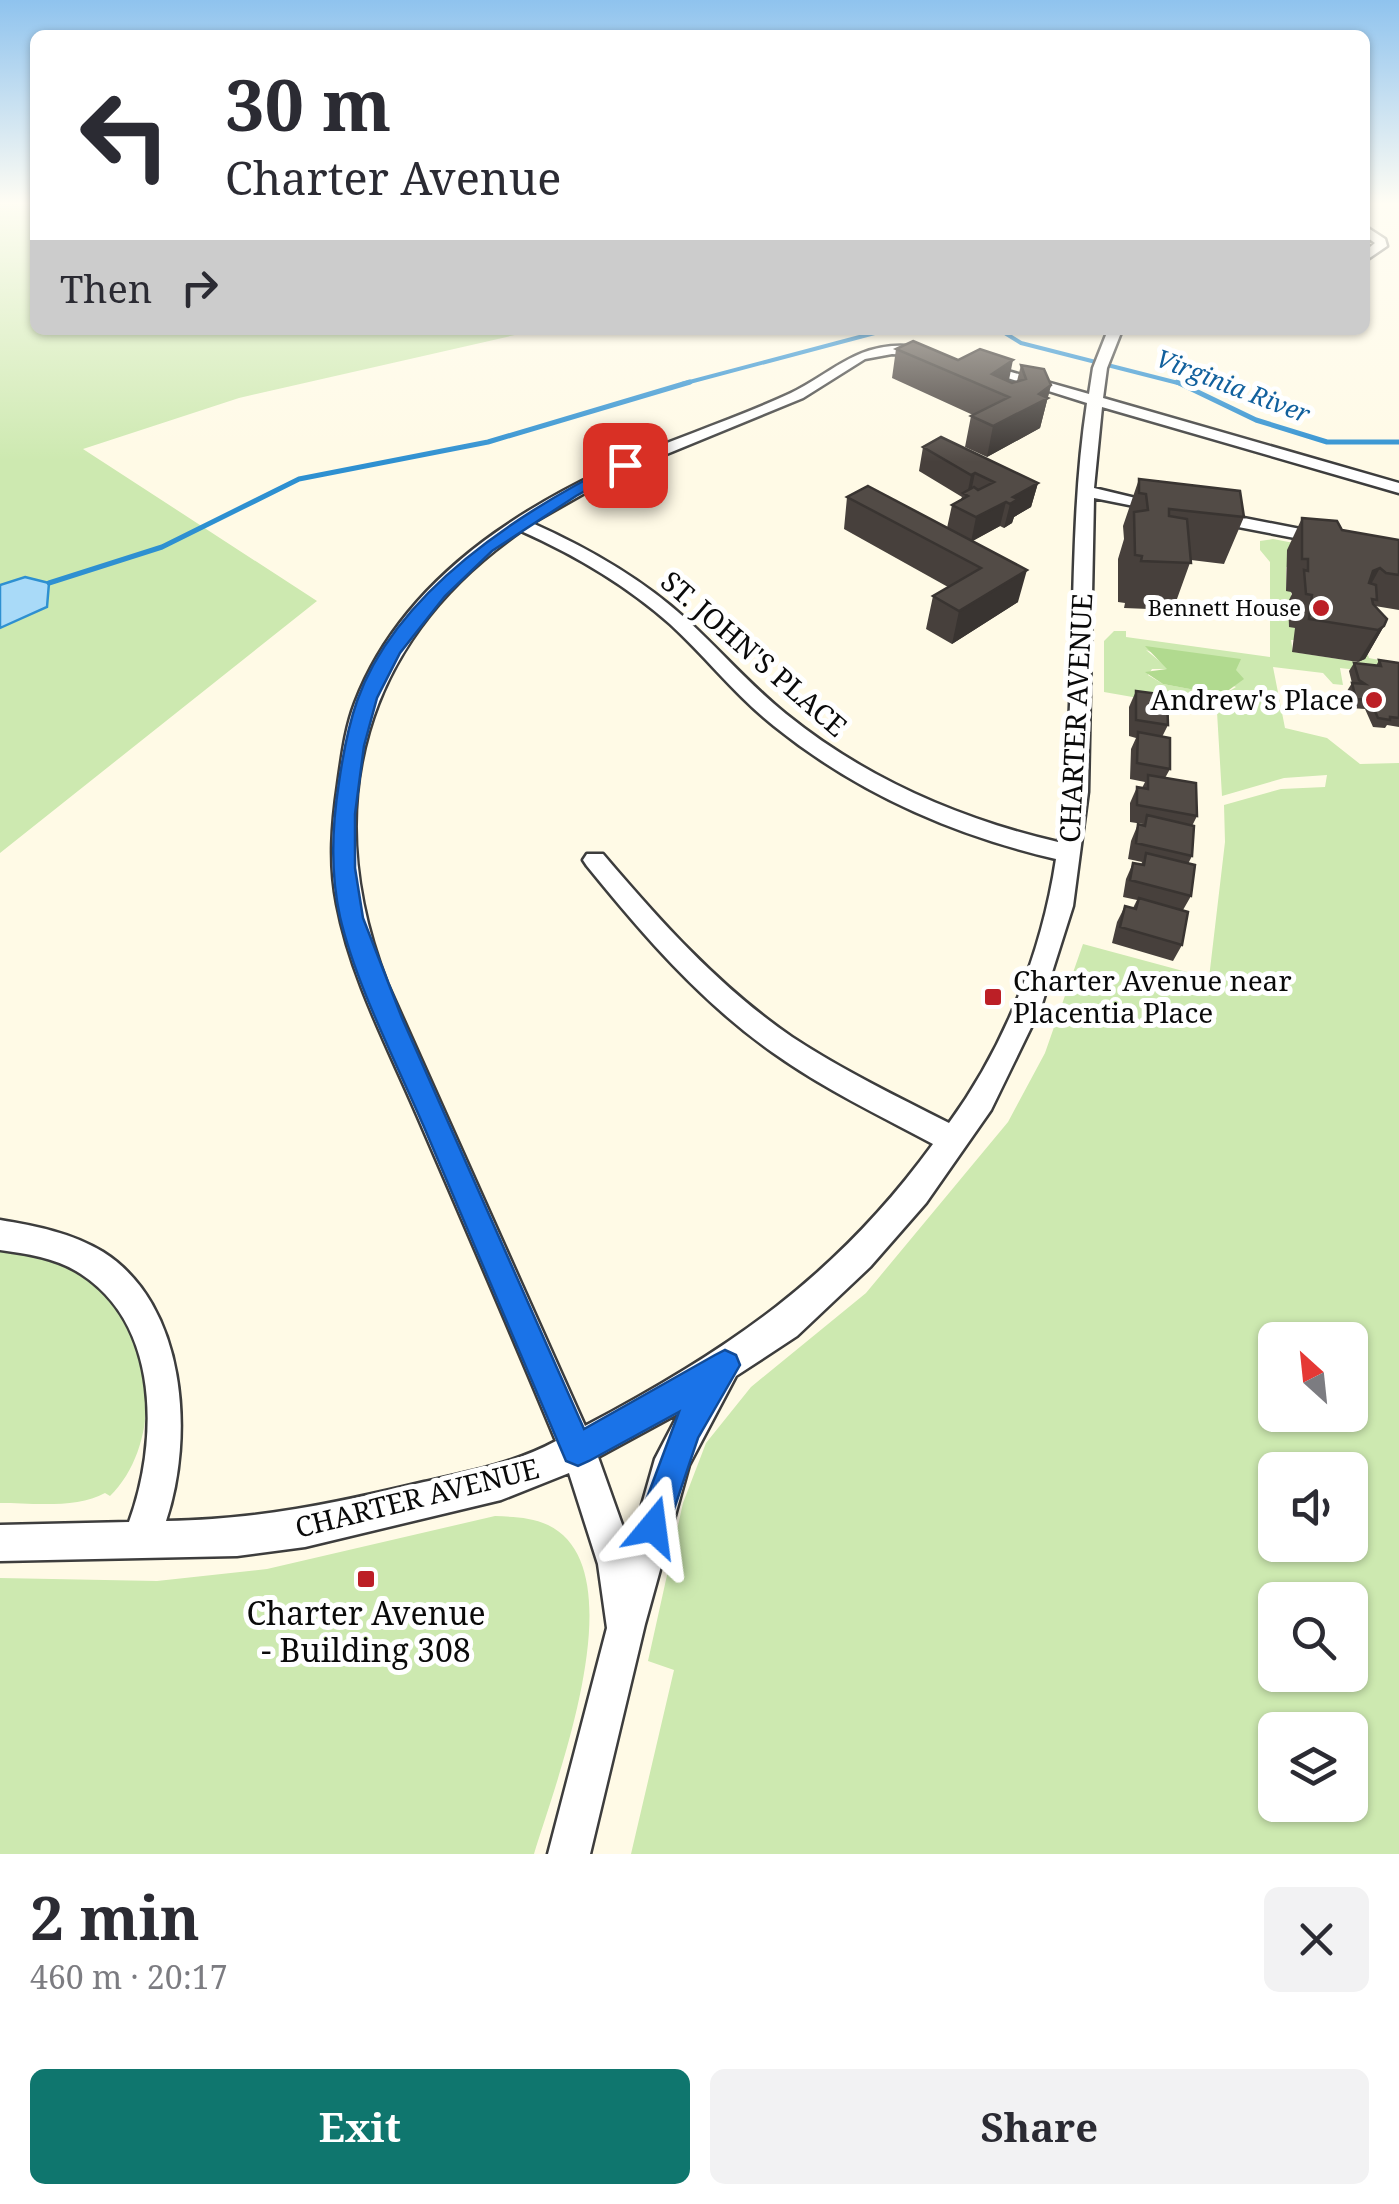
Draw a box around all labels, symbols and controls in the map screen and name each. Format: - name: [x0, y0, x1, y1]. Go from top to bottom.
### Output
- text: 30 m: [225, 56, 391, 152]
- icon: left: [60, 70, 190, 200]
- text: Charter Avenue: [225, 147, 561, 208]
- icon: right: [172, 260, 227, 315]
- text: Then: [60, 262, 152, 314]
- water label: Virginia River: [1151, 340, 1316, 430]
- pin: [583, 423, 668, 508]
- icon: arrive: [598, 438, 653, 493]
- street label: ST. JOHN'S PLACE: [654, 562, 856, 745]
- street label: CHARTER AVENUE: [1049, 592, 1101, 844]
- place label: Bennett House: [1148, 592, 1301, 622]
- marker: Bennett House: [1310, 597, 1332, 619]
- place label: Andrew's Place: [1151, 680, 1354, 718]
- marker: Andrew's Place: [1363, 689, 1385, 711]
- place label: Charter Avenue near Placentia Place: [1013, 961, 1292, 1031]
- marker: Charter Avenue near Placentia Place: [982, 986, 1004, 1008]
- north arrow: [1258, 1322, 1368, 1432]
- map controls: [1258, 1322, 1368, 1822]
- street label: CHARTER AVENUE: [291, 1448, 543, 1546]
- button: sound: [1258, 1452, 1368, 1562]
- position arrow: [601, 1475, 705, 1579]
- marker: Charter Avenue - Building 308: [355, 1568, 377, 1590]
- button: search: [1258, 1582, 1368, 1692]
- place label: Charter Avenue - Building 308: [246, 1591, 486, 1671]
- button: layers: [1258, 1712, 1368, 1822]
- text: 2 min: [30, 1876, 200, 1958]
- button: close: [1264, 1887, 1369, 1992]
- text: 460 m · 20:17: [30, 1955, 228, 1998]
- button: Exit: [30, 2069, 690, 2184]
- button: Share: [710, 2069, 1369, 2184]

